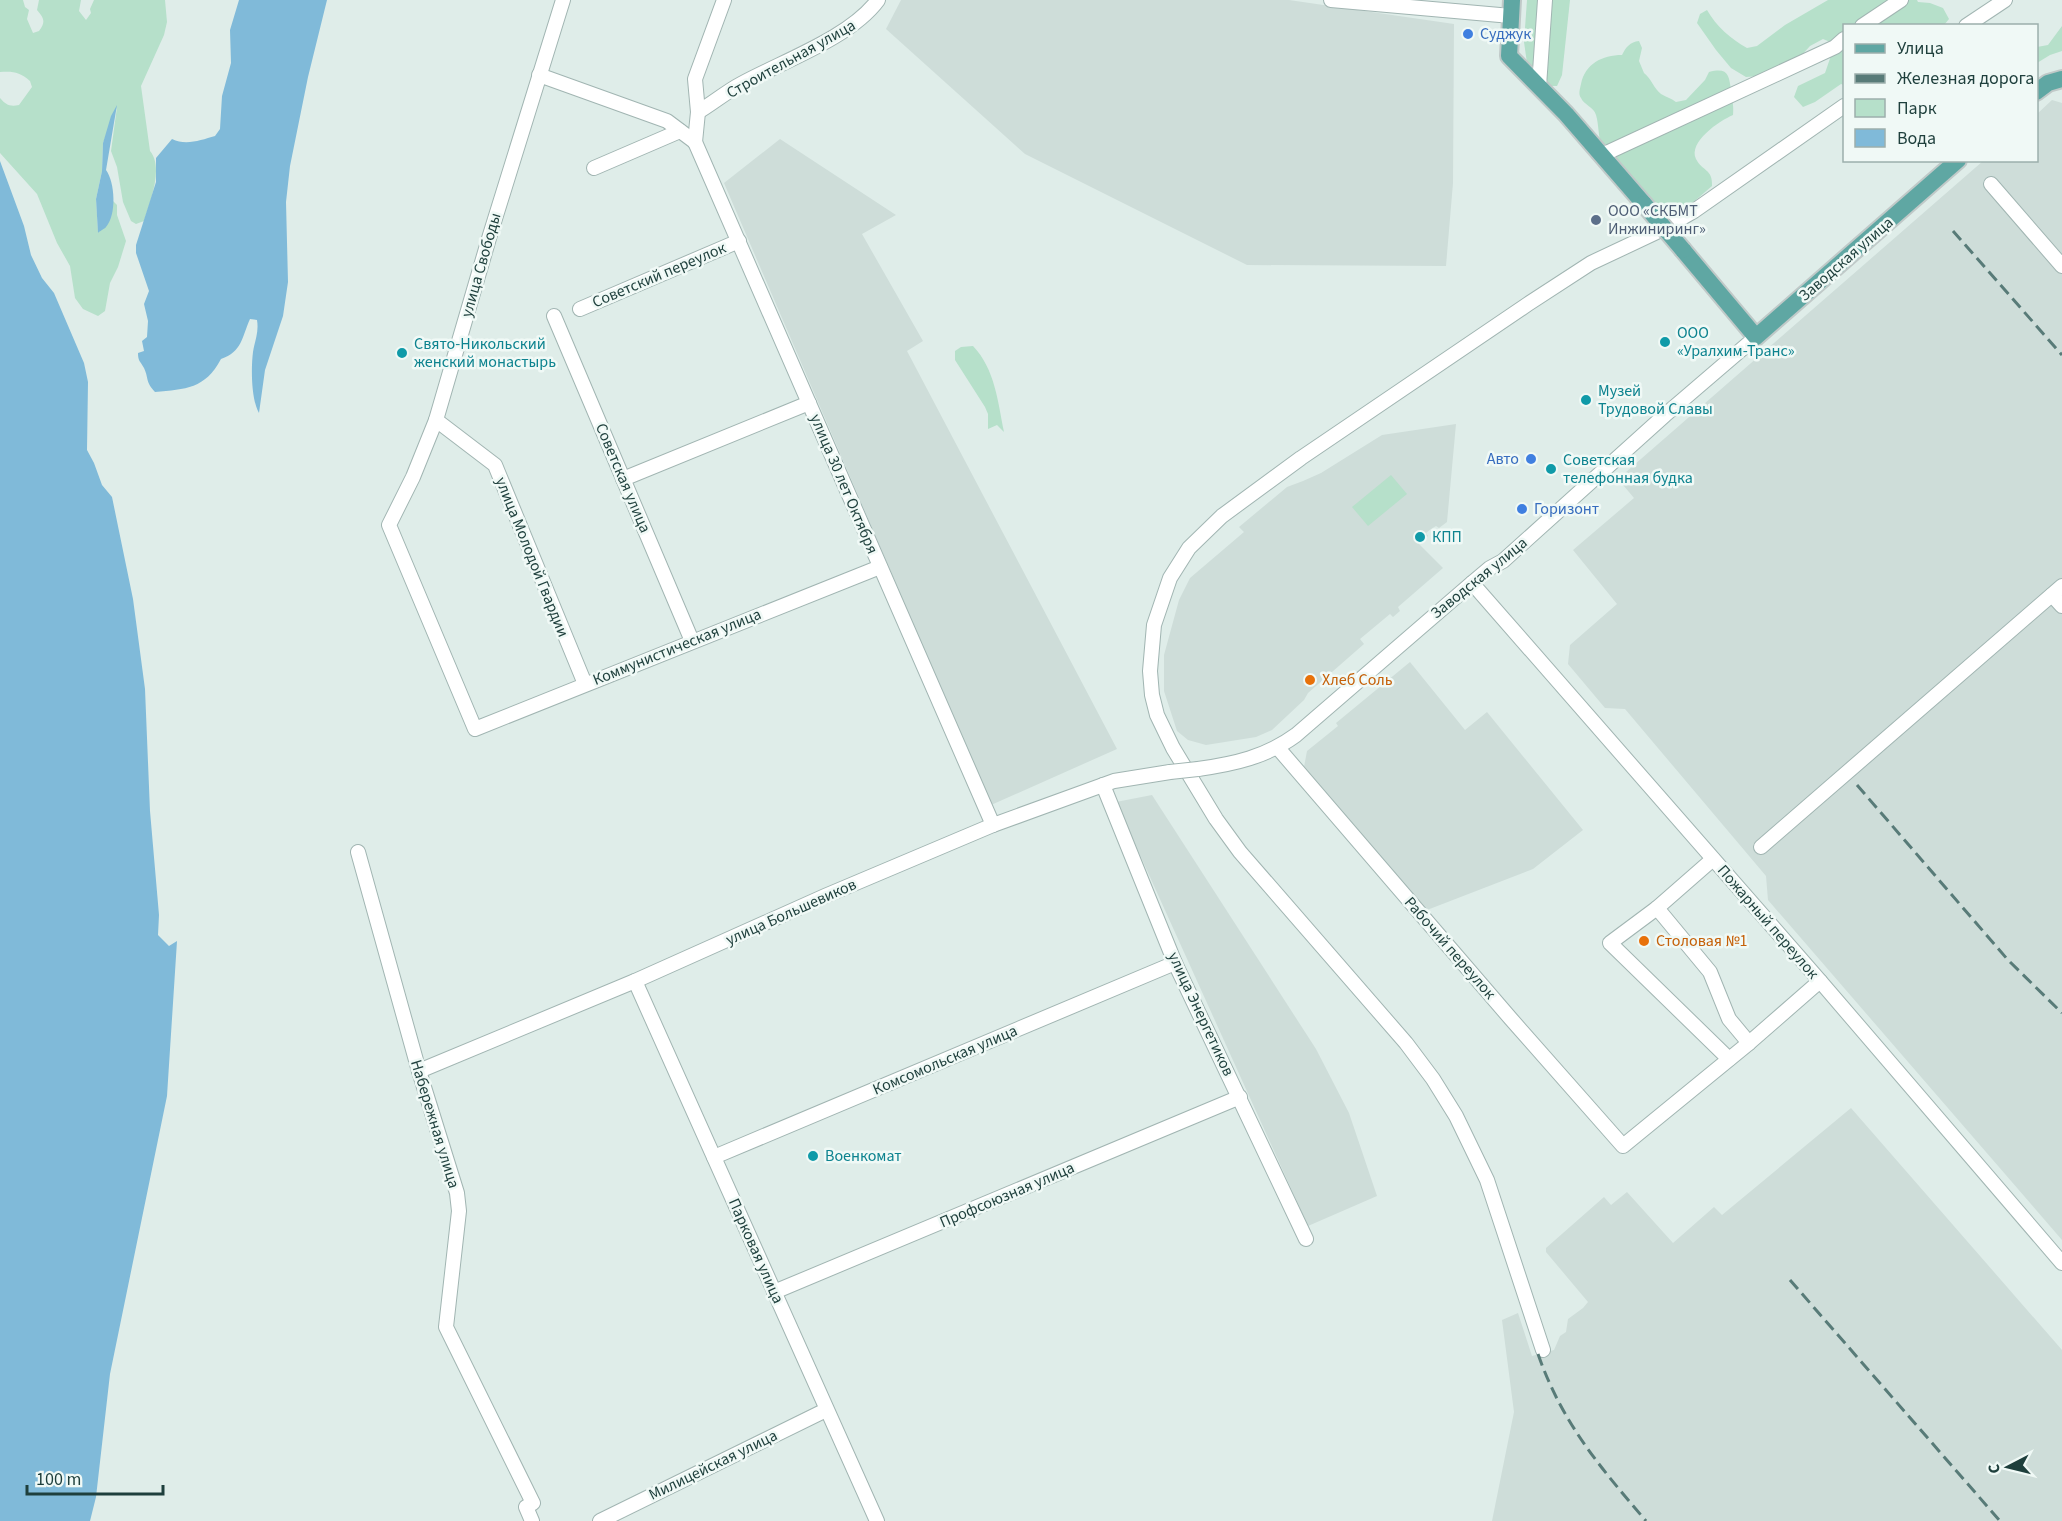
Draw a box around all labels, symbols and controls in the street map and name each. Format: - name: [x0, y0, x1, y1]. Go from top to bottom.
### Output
- street label: Строительная улица: [722, 14, 860, 104]
- place label: Суджук: [1480, 23, 1531, 45]
- legend: [1843, 24, 2038, 162]
- marker: Суджук: [1461, 27, 1475, 41]
- text: Улица: [1897, 36, 1944, 61]
- text: Железная дорога: [1897, 66, 2034, 91]
- text: Парк: [1897, 96, 1937, 121]
- text: Вода: [1897, 126, 1936, 151]
- place label: ООО «СКБМТ Инжиниринг»: [1608, 200, 1706, 240]
- street label: улица Свободы: [456, 210, 506, 320]
- street label: Заводская улица: [1794, 212, 1898, 306]
- marker: ООО «СКБМТ Инжиниринг»: [1589, 213, 1603, 227]
- street label: Советский переулок: [589, 237, 729, 313]
- place label: ООО «Уралхим-Транс»: [1677, 322, 1795, 362]
- place label: Свято-Никольский женский монастырь: [414, 333, 556, 373]
- marker: ООО «Уралхим-Транс»: [1658, 335, 1672, 349]
- marker: Свято-Никольский женский монастырь: [395, 346, 409, 360]
- place label: Музей Трудовой Славы: [1598, 380, 1713, 420]
- marker: Музей Трудовой Славы: [1579, 393, 1593, 407]
- street label: улица 30 лет Октября: [805, 411, 883, 557]
- street label: Советская улица: [590, 420, 656, 536]
- place label: Авто: [1487, 448, 1519, 470]
- place label: Советская телефонная будка: [1563, 449, 1693, 489]
- marker: Авто: [1524, 452, 1538, 466]
- marker: Советская телефонная будка: [1544, 462, 1558, 476]
- street label: улица Молодой Гвардии: [490, 474, 574, 640]
- place label: Горизонт: [1534, 498, 1599, 520]
- marker: Горизонт: [1515, 502, 1529, 516]
- place label: КПП: [1432, 526, 1462, 548]
- marker: КПП: [1413, 530, 1427, 544]
- street label: Заводская улица: [1426, 532, 1532, 624]
- street label: Коммунистическая улица: [590, 603, 764, 691]
- place label: Хлеб Соль: [1322, 669, 1393, 691]
- marker: Хлеб Соль: [1303, 673, 1317, 687]
- street label: Пожарный переулок: [1712, 860, 1824, 984]
- street label: улица Большевиков: [722, 873, 860, 951]
- street label: Рабочий переулок: [1399, 892, 1501, 1004]
- place label: Столовая №1: [1656, 930, 1748, 952]
- marker: Столовая №1: [1637, 934, 1651, 948]
- street label: улица Энергетиков: [1163, 948, 1239, 1080]
- street label: Комсомольская улица: [869, 1020, 1021, 1100]
- street label: Набережная улица: [405, 1057, 465, 1191]
- place label: Военкомат: [825, 1145, 902, 1167]
- marker: Военкомат: [806, 1149, 820, 1163]
- street label: Профсоюзная улица: [936, 1157, 1078, 1233]
- street label: Парковая улица: [723, 1195, 789, 1307]
- street label: Милицейская улица: [645, 1424, 781, 1506]
- north arrow: [1978, 1437, 2038, 1497]
- scale bar: [27, 1458, 164, 1496]
- text: С: [1983, 1463, 2006, 1475]
- text: 100 m: [36, 1467, 81, 1492]

